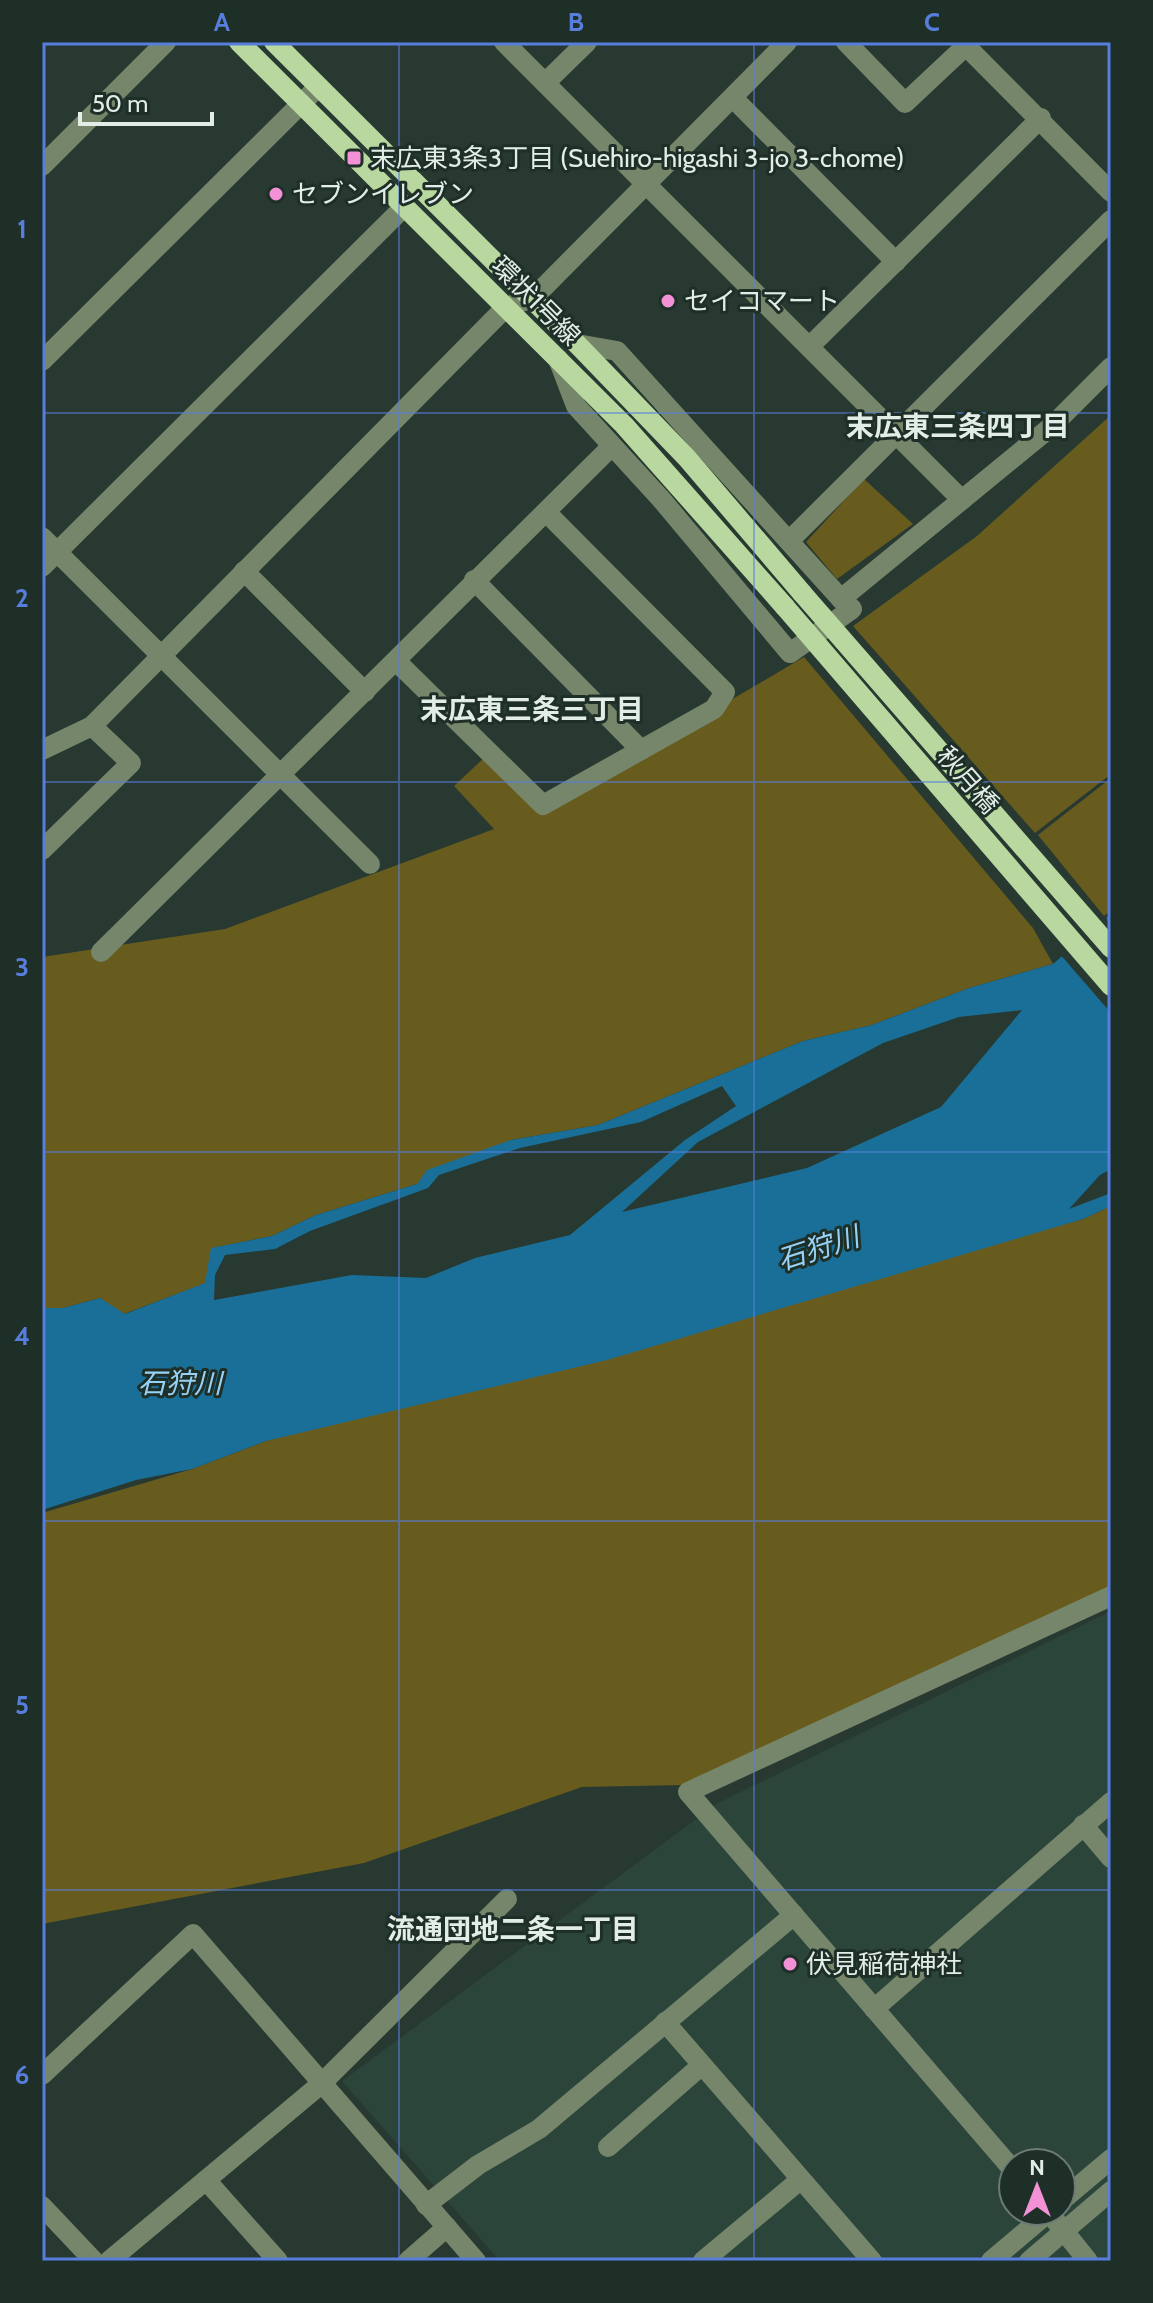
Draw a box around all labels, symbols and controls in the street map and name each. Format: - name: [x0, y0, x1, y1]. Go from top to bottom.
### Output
- text: A: [214, 6, 231, 38]
- text: B: [568, 6, 584, 38]
- text: C: [924, 6, 940, 38]
- scale bar: [80, 76, 212, 126]
- text: 50 m: [92, 89, 148, 118]
- place label: 末広東3条3丁目 (Suehiro-higashi 3-jo 3-chome): [370, 142, 904, 174]
- marker: 末広東3条3丁目 (Suehiro-higashi 3-jo 3-chome): [345, 149, 363, 167]
- place label: セブンイレブン: [292, 178, 474, 210]
- marker: セブンイレブン: [267, 185, 285, 203]
- text: 1: [17, 213, 27, 245]
- street label: 環状1号線: [485, 250, 587, 352]
- place label: セイコマート: [684, 285, 840, 317]
- marker: セイコマート: [659, 292, 677, 310]
- district label: 末広東三条四丁目: [846, 409, 1070, 443]
- text: 2: [15, 582, 29, 614]
- district label: 末広東三条三丁目: [420, 692, 644, 726]
- street label: 秋月橋: [930, 740, 1006, 820]
- text: 3: [15, 951, 29, 983]
- water label: 石狩川: [773, 1218, 866, 1277]
- text: 4: [14, 1320, 30, 1352]
- water label: 石狩川: [138, 1366, 225, 1400]
- text: 5: [15, 1689, 29, 1721]
- district label: 流通団地二条一丁目: [387, 1912, 639, 1946]
- place label: 伏見稲荷神社: [806, 1948, 962, 1980]
- marker: 伏見稲荷神社: [781, 1955, 799, 1973]
- text: 6: [15, 2059, 29, 2091]
- north arrow: [997, 2147, 1077, 2227]
- text: N: [1029, 2154, 1045, 2181]

